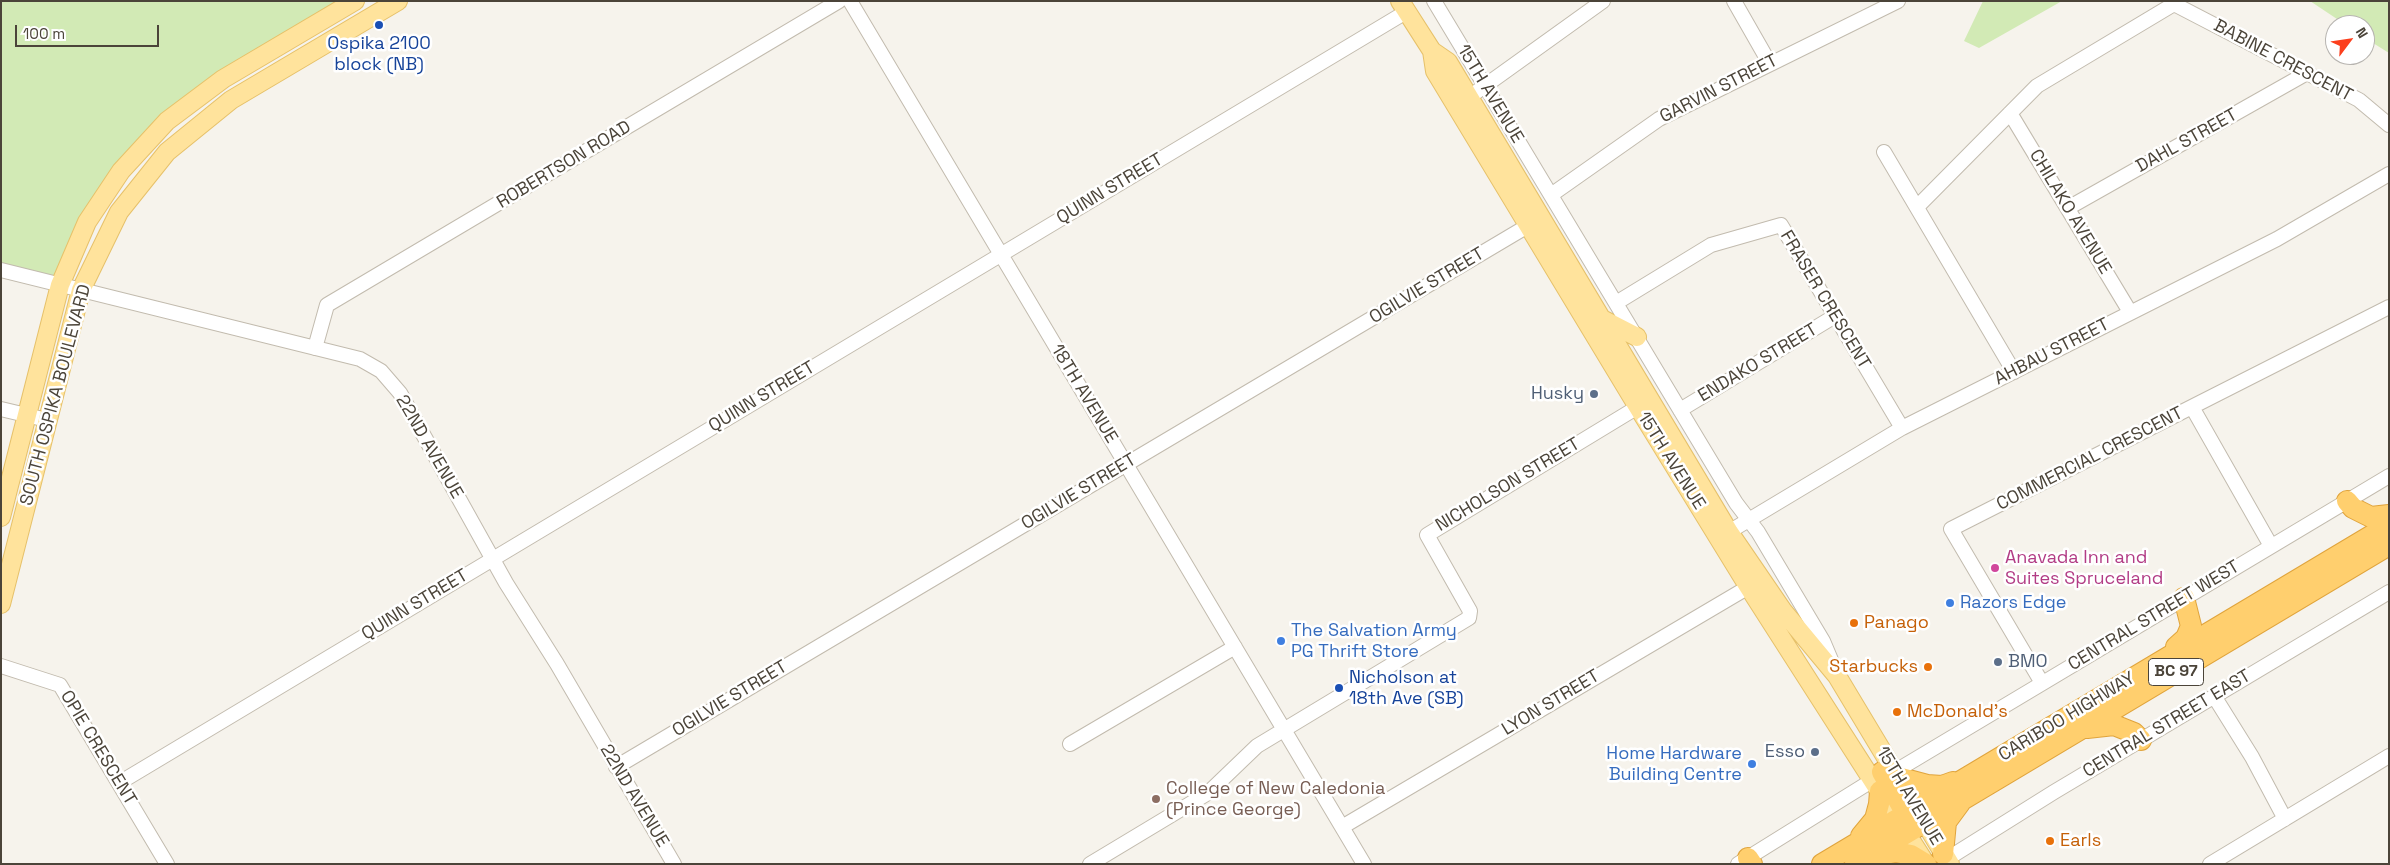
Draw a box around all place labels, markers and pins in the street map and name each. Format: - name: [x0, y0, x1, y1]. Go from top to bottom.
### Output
- marker: Ospika 2100 block (NB): [373, 19, 385, 31]
- place label: Ospika 2100 block (NB): [327, 33, 431, 76]
- place label: Husky: [1531, 383, 1584, 405]
- marker: Husky: [1588, 388, 1600, 400]
- place label: Anavada Inn and Suites Spruceland: [2005, 547, 2163, 590]
- marker: Anavada Inn and Suites Spruceland: [1989, 562, 2001, 574]
- place label: Razors Edge: [1960, 592, 2067, 614]
- marker: Razors Edge: [1944, 597, 1956, 609]
- place label: Panago: [1864, 612, 1929, 634]
- marker: Panago: [1848, 617, 1860, 629]
- place label: The Salvation Army PG Thrift Store: [1291, 620, 1457, 662]
- marker: The Salvation Army PG Thrift Store: [1275, 635, 1287, 647]
- place label: BMO: [2008, 651, 2048, 673]
- place label: Starbucks: [1829, 656, 1918, 678]
- marker: BMO: [1992, 656, 2004, 668]
- marker: Starbucks: [1922, 661, 1934, 673]
- place label: Nicholson at 18th Ave (SB): [1349, 667, 1464, 710]
- marker: Nicholson at 18th Ave (SB): [1333, 682, 1345, 694]
- place label: McDonald's: [1907, 701, 2008, 723]
- marker: McDonald's: [1891, 706, 1903, 718]
- place label: Esso: [1765, 741, 1805, 763]
- place label: Home Hardware Building Centre: [1606, 743, 1742, 786]
- marker: Esso: [1809, 746, 1821, 758]
- marker: Home Hardware Building Centre: [1746, 758, 1758, 770]
- place label: College of New Caledonia (Prince George): [1166, 778, 1385, 821]
- marker: College of New Caledonia (Prince George): [1150, 793, 1162, 805]
- place label: Earls: [2060, 830, 2101, 852]
- marker: Earls: [2044, 835, 2056, 847]

